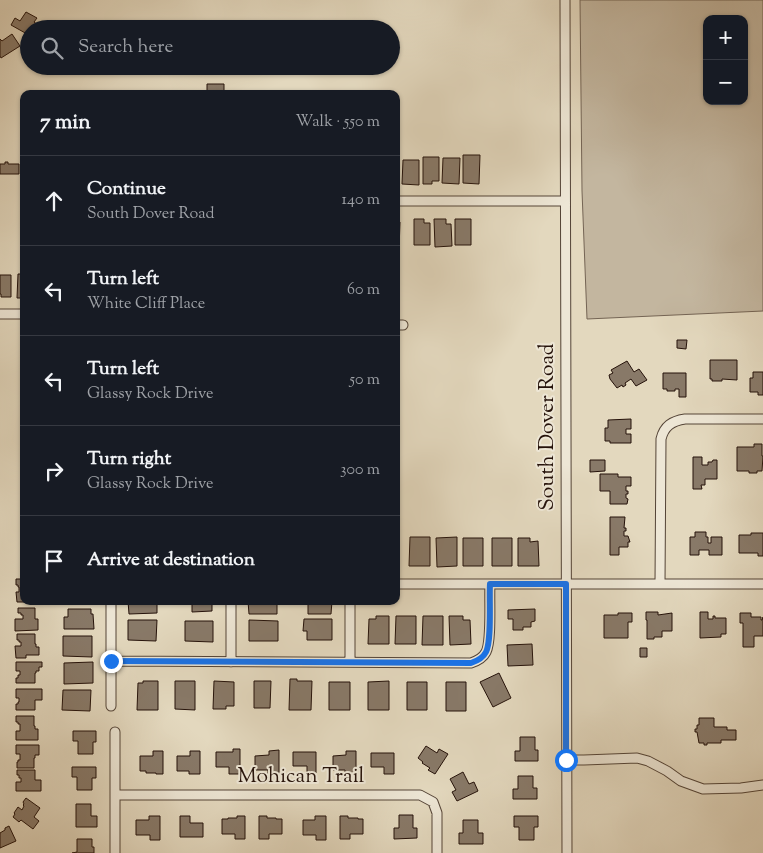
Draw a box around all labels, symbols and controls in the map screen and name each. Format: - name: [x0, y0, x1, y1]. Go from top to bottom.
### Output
- map controls: [703, 15, 748, 105]
- button: +: [703, 15, 748, 60]
- search box: [20, 20, 400, 75]
- icon: search: [38, 34, 66, 62]
- text: Search here: [78, 34, 173, 61]
- button: −: [703, 60, 748, 105]
- text: 7 min: [40, 108, 91, 138]
- text: Walk · 550 m: [295, 111, 380, 134]
- text: Continue: [87, 176, 166, 203]
- icon: ahead: [40, 187, 68, 215]
- text: 140 m: [342, 189, 380, 212]
- text: South Dover Road: [87, 203, 214, 226]
- text: Turn left: [87, 266, 159, 293]
- icon: left: [40, 277, 68, 305]
- text: 60 m: [347, 279, 380, 302]
- text: White Cliff Place: [87, 293, 205, 316]
- street label: South Dover Road: [533, 343, 563, 511]
- text: Turn left: [87, 356, 159, 383]
- icon: left: [40, 367, 68, 395]
- text: 50 m: [349, 369, 380, 392]
- text: Glassy Rock Drive: [87, 383, 213, 406]
- text: Turn right: [87, 446, 171, 473]
- icon: right: [40, 457, 68, 485]
- text: 300 m: [340, 459, 380, 482]
- text: Glassy Rock Drive: [87, 473, 213, 496]
- icon: arrive: [40, 547, 68, 575]
- text: Arrive at destination: [87, 547, 255, 574]
- route end: [100, 650, 123, 673]
- route start: [555, 749, 578, 772]
- street label: Mohican Trail: [238, 762, 365, 792]

